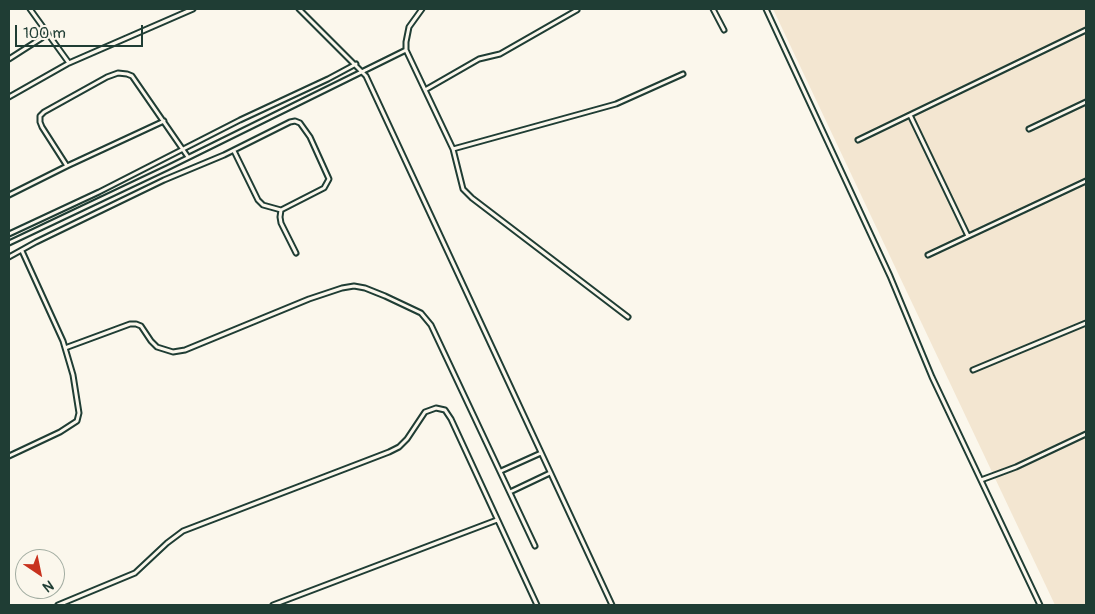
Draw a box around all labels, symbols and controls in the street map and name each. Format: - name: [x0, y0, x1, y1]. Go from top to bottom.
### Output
- scale bar: [18, 15, 145, 47]
- text: 100 m: [23, 24, 66, 43]
- north arrow: [15, 549, 65, 599]
- text: N: [39, 576, 57, 596]

